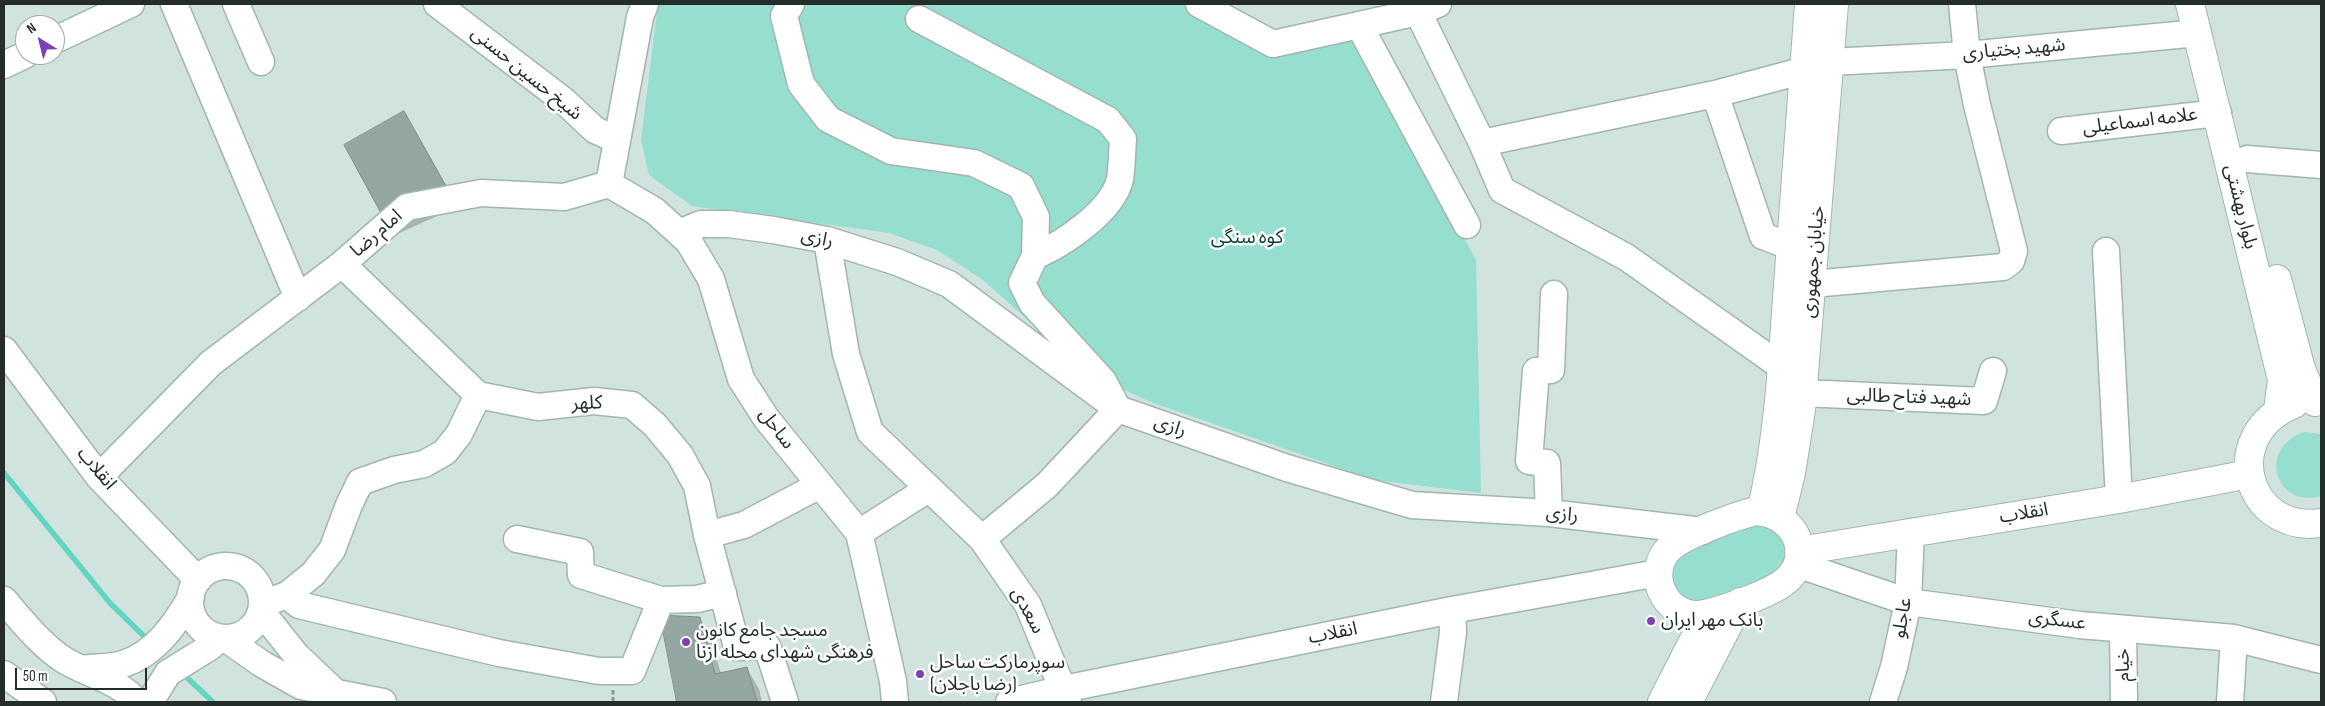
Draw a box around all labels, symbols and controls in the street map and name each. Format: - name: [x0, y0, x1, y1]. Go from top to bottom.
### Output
- north arrow: [15, 15, 65, 65]
- text: N: [23, 19, 39, 37]
- street label: شیخ حسین حسنی: [466, 22, 586, 126]
- street label: شهید بختیاری: [1962, 34, 2066, 66]
- street label: علامه اسماعیلی: [2081, 104, 2199, 140]
- street label: بلوار بهشتی: [2219, 162, 2261, 252]
- street label: امام رضا: [346, 205, 408, 263]
- street label: خیابان جمهوری: [1798, 205, 1830, 319]
- street label: رازی: [799, 224, 835, 254]
- park label: کوه سنگی: [1211, 227, 1283, 249]
- street label: شهید فتاح طالبی: [1846, 384, 1972, 412]
- street label: کلهر: [571, 392, 603, 416]
- street label: ساحل: [753, 404, 799, 454]
- street label: رازی: [1151, 411, 1189, 443]
- street label: انقلاب: [71, 443, 121, 495]
- street label: انقلاب: [1998, 499, 2050, 529]
- street label: رازی: [1545, 502, 1579, 528]
- street label: سعدی: [1005, 584, 1049, 638]
- street label: عاجلو: [1888, 596, 1918, 640]
- street label: عسگری: [2027, 606, 2087, 636]
- place label: بانک مهر ایران: [1661, 610, 1763, 632]
- marker: بانک مهر ایران: [1645, 615, 1657, 627]
- street label: انقلاب: [1307, 618, 1359, 650]
- place label: مسجد جامع کانون فرهنگی شهدای محله ازنا: [696, 620, 874, 664]
- marker: مسجد جامع کانون فرهنگی شهدای محله ازنا: [680, 636, 692, 648]
- street label: خیام: [2112, 648, 2136, 682]
- place label: سوپرمارکت ساحل (رضا باجلان): [930, 652, 1065, 696]
- scale bar: [18, 658, 150, 690]
- text: 50 m: [23, 667, 48, 686]
- marker: سوپرمارکت ساحل (رضا باجلان): [914, 668, 926, 680]

